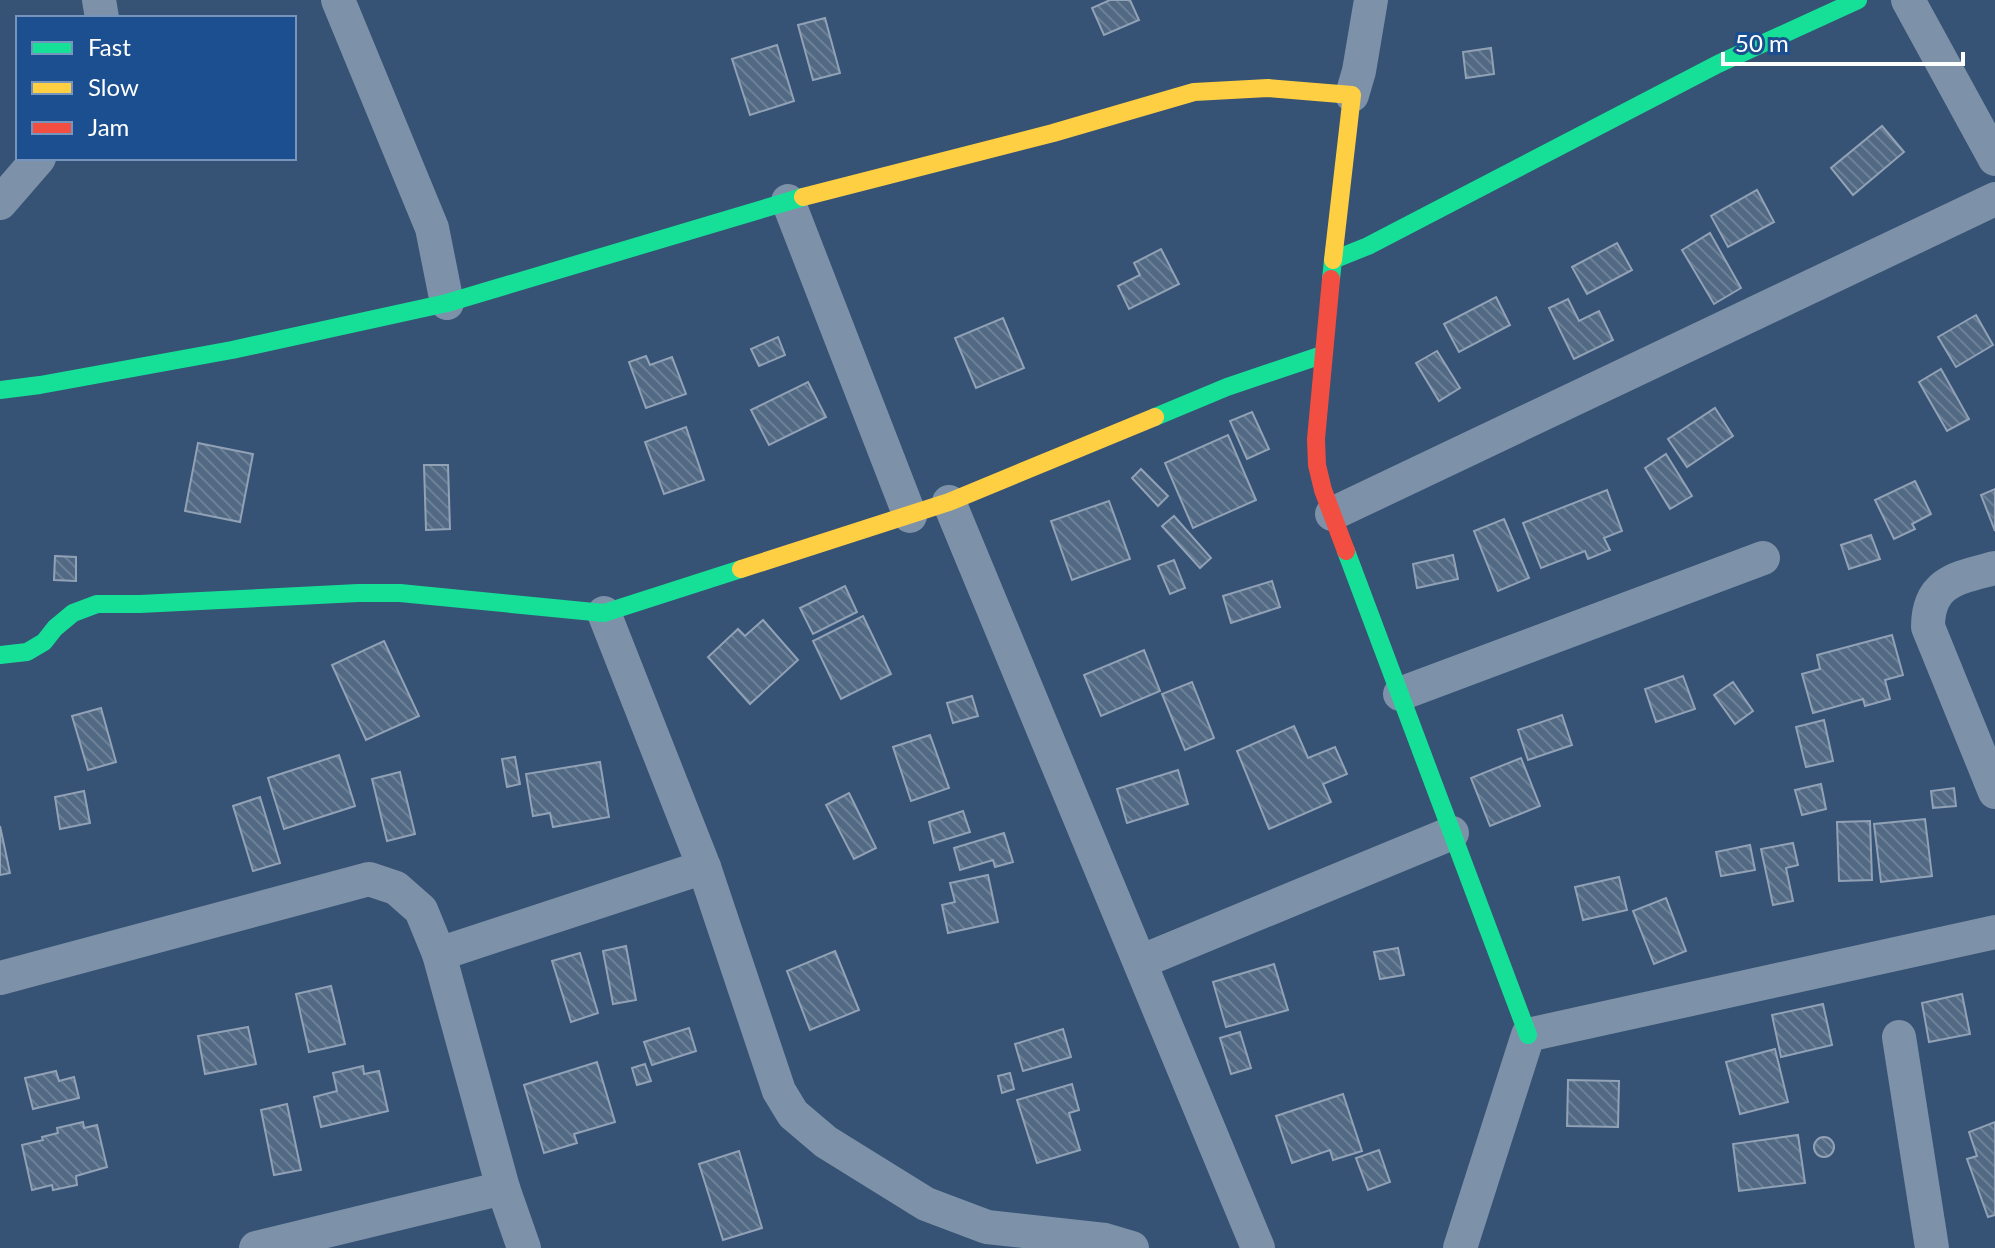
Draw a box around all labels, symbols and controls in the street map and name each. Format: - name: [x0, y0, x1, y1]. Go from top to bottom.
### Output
- legend: [16, 16, 296, 160]
- scale bar: [1723, 16, 1963, 66]
- text: 50 m: [1735, 28, 1789, 57]
- text: Fast: [88, 32, 131, 61]
- text: Slow: [88, 72, 139, 101]
- text: Jam: [88, 112, 129, 141]

